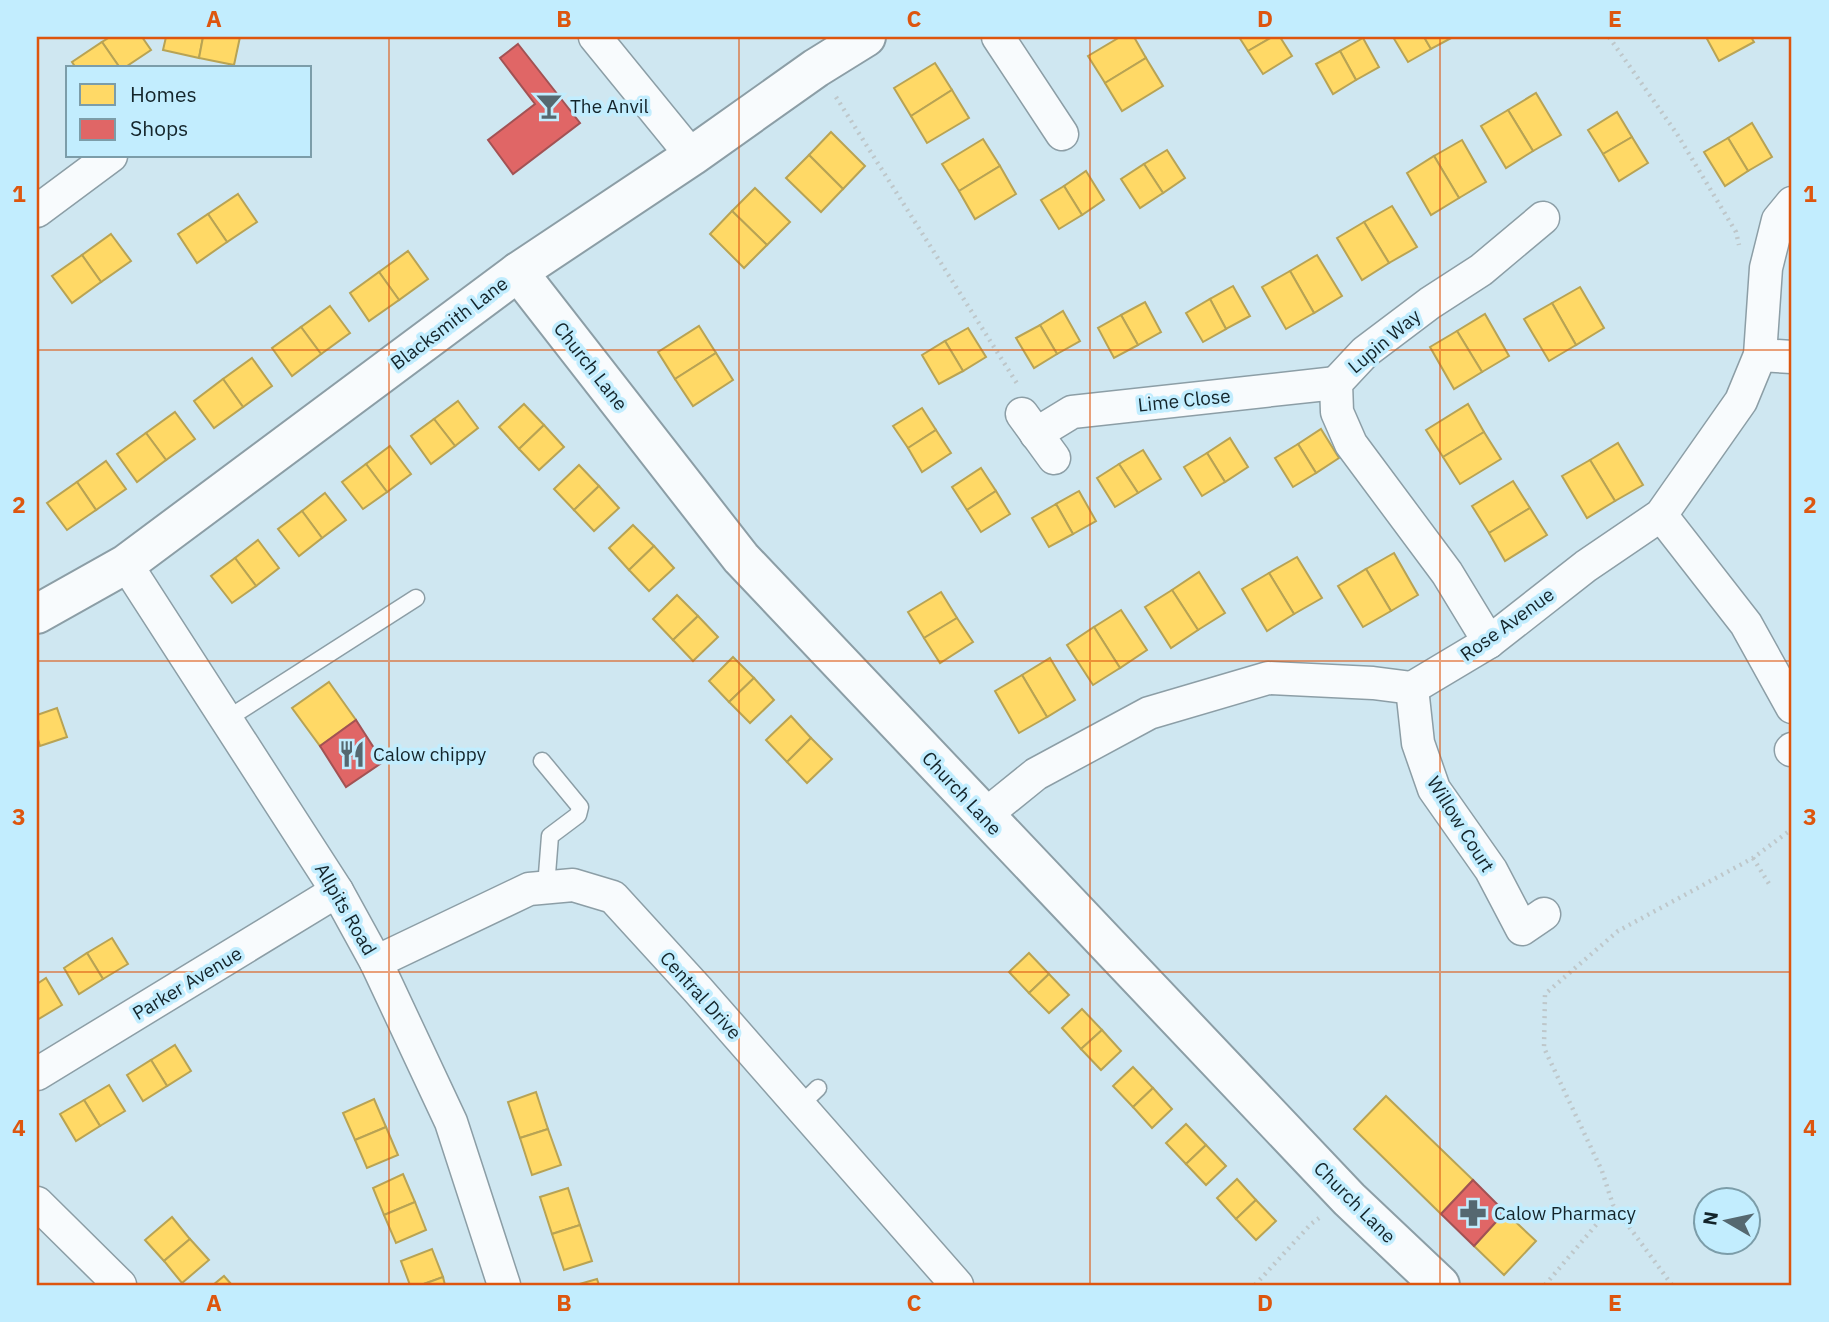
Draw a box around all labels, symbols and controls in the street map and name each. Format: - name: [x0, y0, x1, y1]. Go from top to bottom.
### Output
- text: A: [206, 3, 222, 33]
- text: B: [556, 3, 572, 33]
- text: C: [907, 3, 922, 33]
- text: D: [1257, 3, 1273, 33]
- text: E: [1608, 3, 1622, 33]
- legend: [66, 66, 312, 158]
- text: Homes: [130, 80, 197, 108]
- bar icon: The Anvil: [534, 91, 564, 121]
- place label: The Anvil: [570, 94, 649, 118]
- text: Shops: [130, 114, 188, 142]
- text: 1: [12, 178, 26, 208]
- text: 1: [1803, 178, 1817, 208]
- street label: Blacksmith Lane: [386, 271, 512, 375]
- street label: Lupin Way: [1343, 303, 1426, 378]
- street label: Church Lane: [549, 317, 633, 415]
- street label: Lime Close: [1136, 383, 1232, 417]
- text: 2: [12, 489, 26, 519]
- text: 2: [1803, 489, 1817, 519]
- street label: Rose Avenue: [1455, 582, 1559, 666]
- restaurant icon: Calow chippy: [337, 739, 367, 769]
- place label: Calow chippy: [373, 742, 487, 766]
- street label: Church Lane: [917, 746, 1007, 840]
- street label: Willow Court: [1422, 772, 1500, 876]
- text: 3: [12, 801, 26, 831]
- text: 3: [1803, 801, 1817, 831]
- street label: Allpits Road: [310, 859, 382, 959]
- street label: Parker Avenue: [128, 941, 246, 1025]
- street label: Central Drive: [655, 946, 747, 1044]
- text: 4: [12, 1112, 26, 1142]
- text: 4: [1803, 1112, 1817, 1142]
- street label: Church Lane: [1309, 1156, 1401, 1248]
- north arrow: [1692, 1186, 1762, 1256]
- pharmacy icon: Calow Pharmacy: [1458, 1198, 1488, 1228]
- place label: Calow Pharmacy: [1494, 1201, 1636, 1225]
- text: N: [1697, 1210, 1723, 1227]
- text: A: [206, 1287, 222, 1317]
- text: B: [556, 1287, 572, 1317]
- text: C: [907, 1287, 922, 1317]
- text: D: [1257, 1287, 1273, 1317]
- text: E: [1608, 1287, 1622, 1317]

